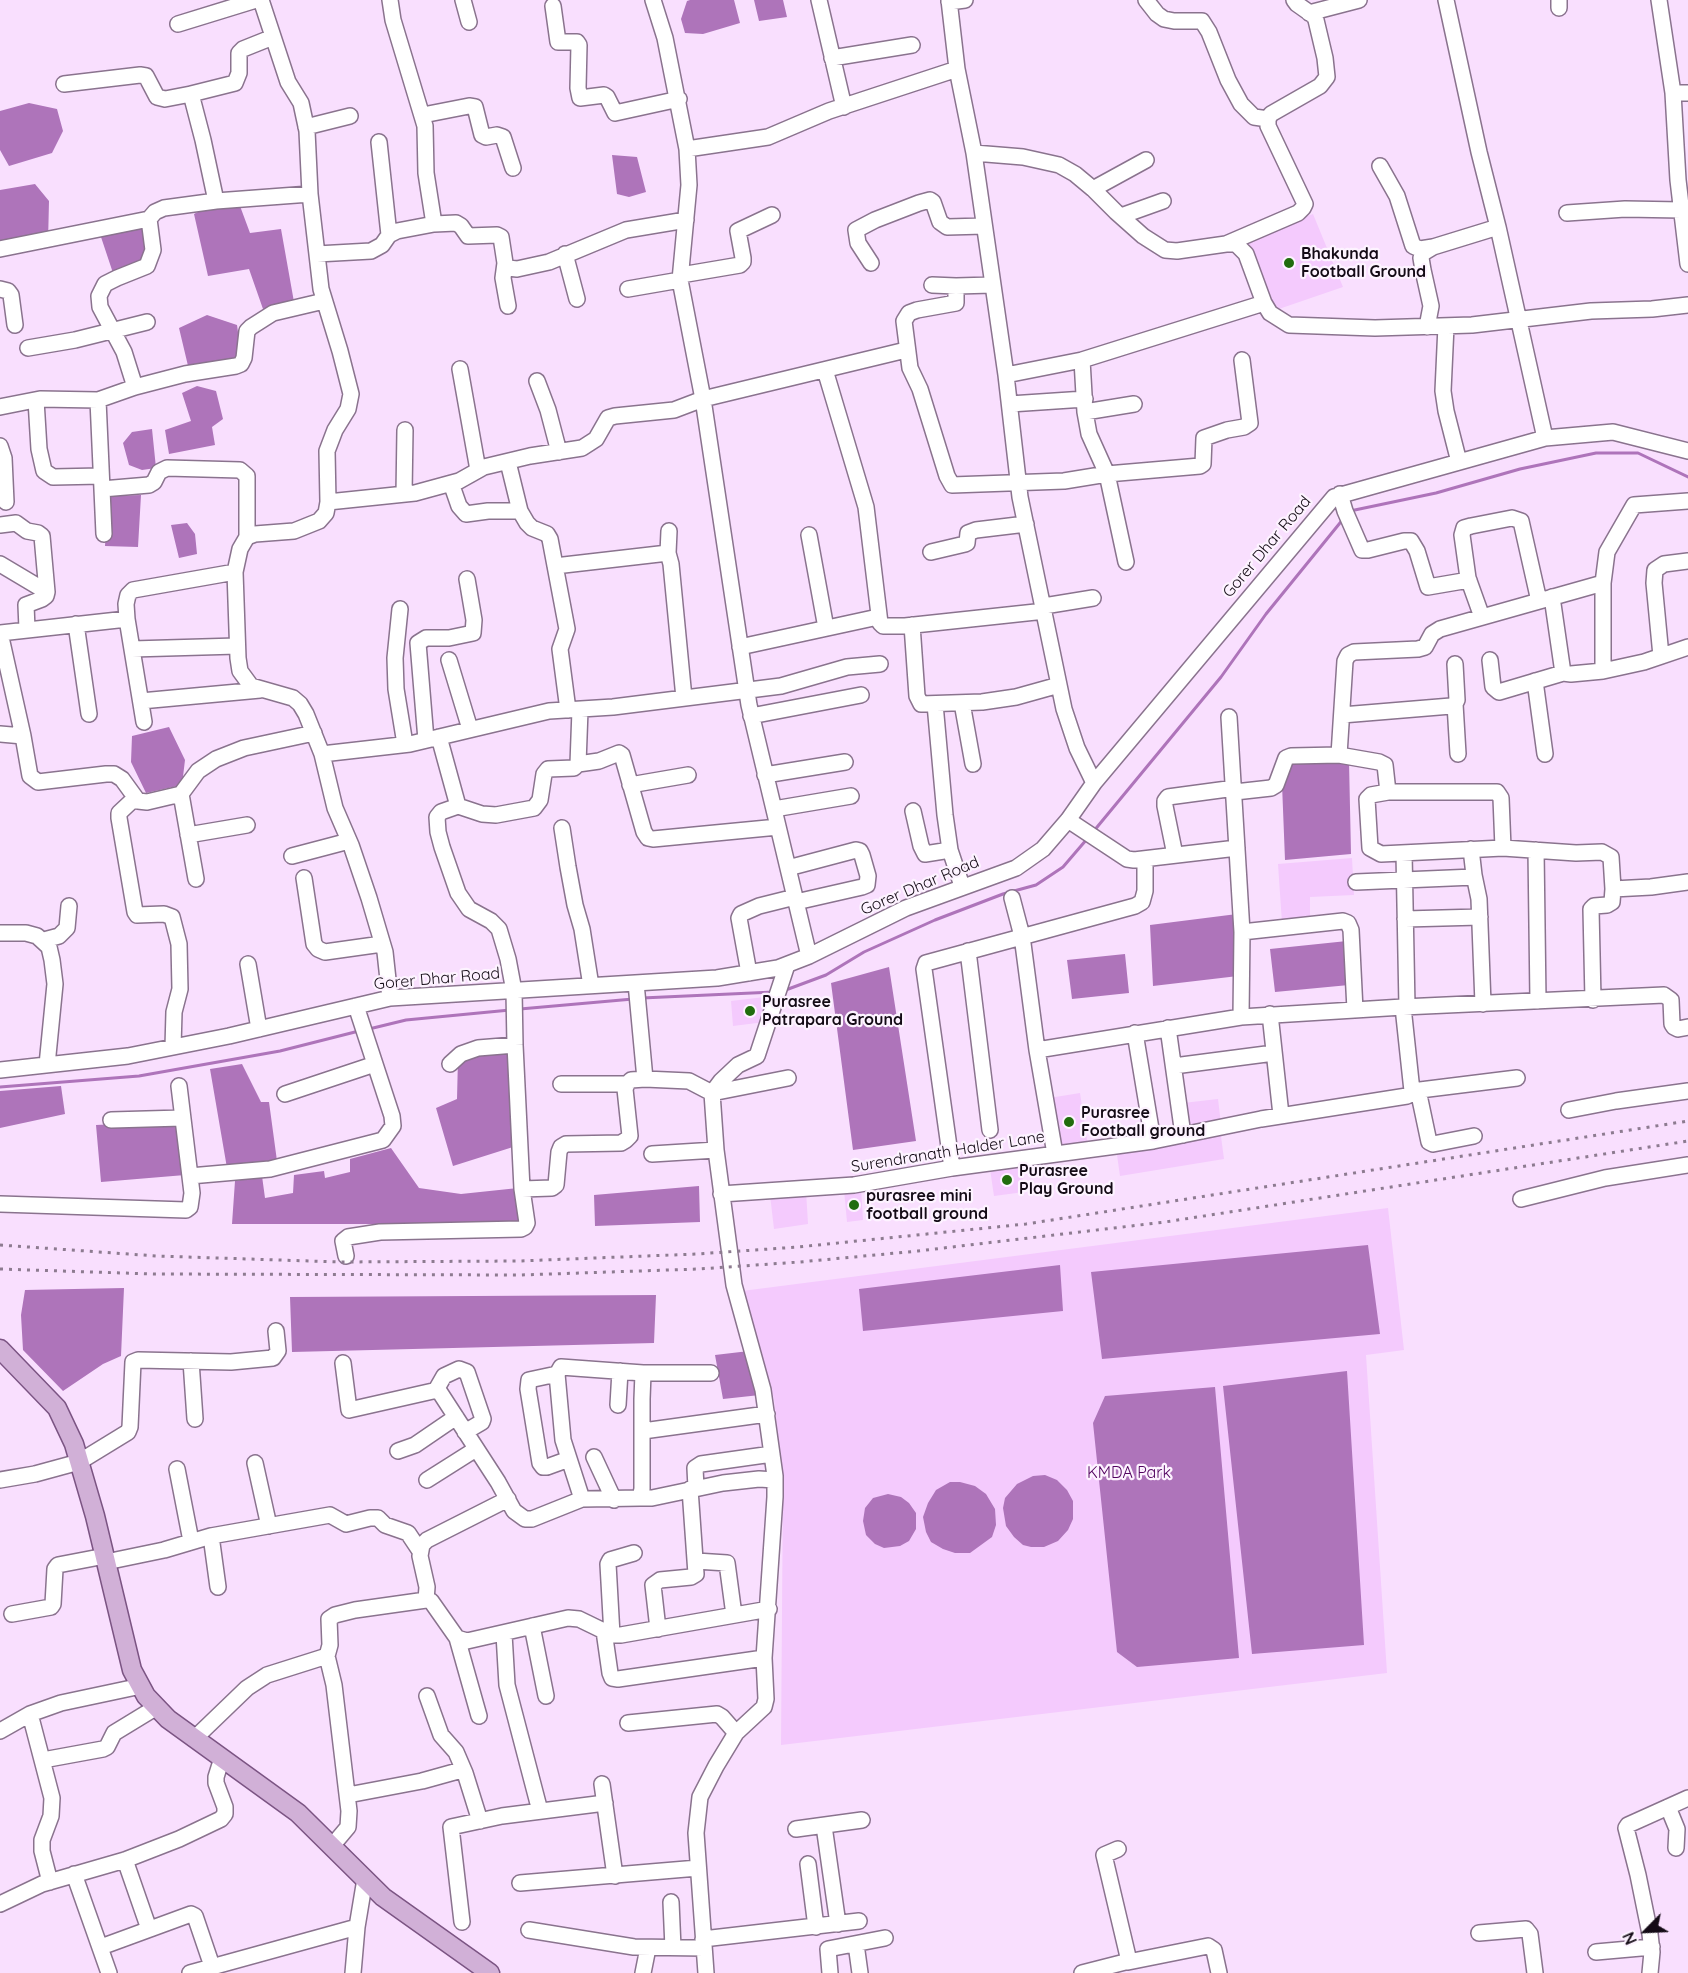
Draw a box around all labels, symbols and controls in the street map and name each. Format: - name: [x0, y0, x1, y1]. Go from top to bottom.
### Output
- place label: Bhakunda Football Ground: [1301, 244, 1426, 282]
- marker: Bhakunda Football Ground: [1282, 256, 1296, 270]
- street label: Gorer Dhar Road: [1219, 492, 1315, 602]
- street label: Gorer Dhar Road: [858, 852, 982, 920]
- street label: Gorer Dhar Road: [373, 964, 501, 994]
- place label: Purasree Patrapara Ground: [762, 992, 903, 1030]
- marker: Purasree Patrapara Ground: [743, 1004, 757, 1018]
- place label: Purasree Football ground: [1081, 1103, 1205, 1141]
- marker: Purasree Football ground: [1062, 1115, 1076, 1129]
- street label: Surendranath Halder Lane: [850, 1127, 1046, 1177]
- place label: Purasree Play Ground: [1019, 1161, 1114, 1199]
- marker: Purasree Play Ground: [1000, 1173, 1014, 1187]
- place label: purasree mini football ground: [866, 1186, 988, 1224]
- marker: purasree mini football ground: [847, 1198, 861, 1212]
- park label: KMDA Park: [1087, 1463, 1171, 1483]
- north arrow: [1616, 1901, 1676, 1961]
- text: N: [1618, 1929, 1641, 1948]

